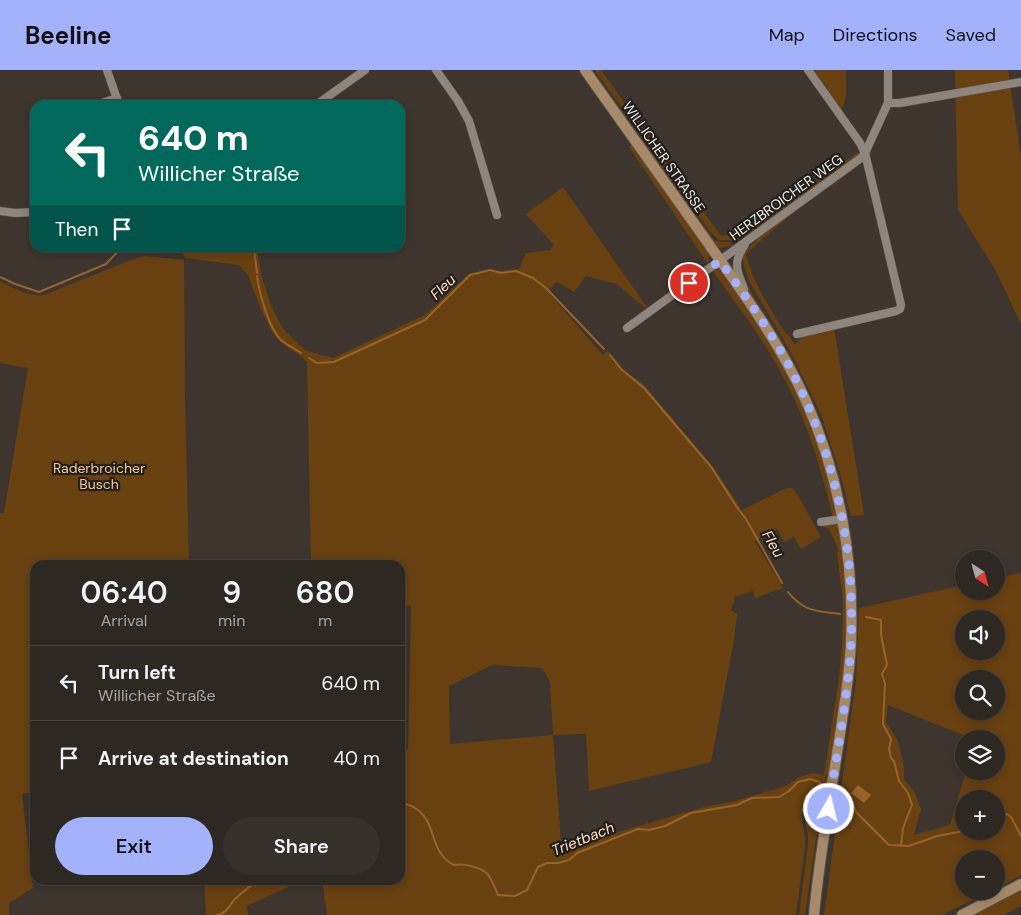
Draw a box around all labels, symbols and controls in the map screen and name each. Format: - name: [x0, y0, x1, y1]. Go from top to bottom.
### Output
- text: Beeline: [25, 20, 111, 51]
- text: Map: [769, 23, 805, 47]
- text: Directions: [833, 23, 918, 47]
- text: Saved: [946, 23, 996, 47]
- street label: WILLICHER STRASSE: [619, 98, 709, 216]
- text: 640 m: [138, 115, 249, 161]
- icon: left: [55, 120, 120, 185]
- street label: HERZBROICHER WEG: [726, 150, 846, 244]
- text: Willicher Straße: [138, 159, 300, 188]
- icon: arrive: [108, 215, 136, 243]
- text: Then: [55, 217, 98, 242]
- pin: [668, 262, 710, 304]
- icon: arrive: [675, 269, 703, 297]
- water label: Fleu: [426, 270, 460, 304]
- park label: Raderbroicher Busch: [53, 459, 145, 493]
- water label: Fleu: [757, 527, 789, 562]
- north arrow: [955, 550, 1005, 600]
- map controls: [955, 550, 1005, 900]
- text: 06:40: [80, 573, 168, 612]
- text: 9: [222, 573, 241, 612]
- text: 680: [296, 573, 355, 612]
- text: Arrival: [101, 610, 147, 631]
- text: min: [218, 610, 245, 631]
- text: m: [318, 610, 332, 631]
- button: sound: [955, 610, 1005, 660]
- text: Turn left: [98, 660, 176, 685]
- icon: left: [55, 669, 83, 697]
- button: search: [955, 670, 1005, 720]
- text: 640 m: [322, 671, 380, 696]
- text: Willicher Straße: [98, 685, 216, 706]
- button: layers: [955, 730, 1005, 780]
- icon: arrive: [55, 744, 83, 772]
- text: Arrive at destination: [98, 746, 289, 771]
- text: 40 m: [333, 746, 380, 771]
- position arrow: [802, 782, 854, 834]
- button: +: [955, 790, 1005, 840]
- button: Exit: [55, 817, 213, 875]
- button: Share: [223, 817, 380, 875]
- water label: Trietbach: [549, 817, 618, 861]
- button: −: [955, 850, 1005, 900]

